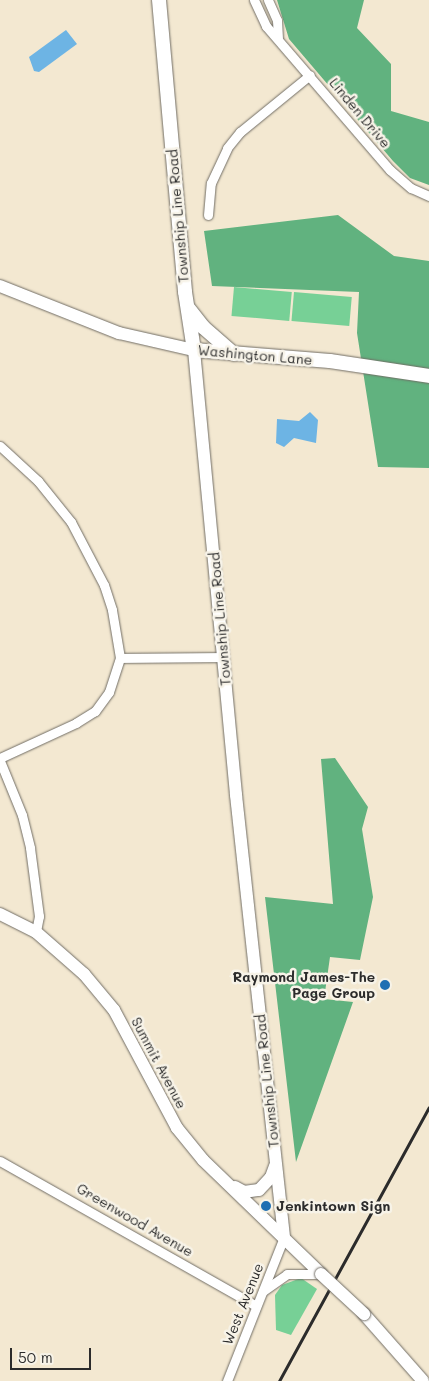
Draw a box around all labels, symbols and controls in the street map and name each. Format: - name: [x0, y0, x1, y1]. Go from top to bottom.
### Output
- street label: Linden Drive: [326, 75, 394, 151]
- street label: Township Line Road: [164, 148, 192, 284]
- street label: Washington Lane: [197, 342, 313, 368]
- street label: Township Line Road: [206, 551, 234, 687]
- place label: Raymond James-The Page Group: [233, 969, 375, 1002]
- marker: Raymond James-The Page Group: [379, 979, 391, 991]
- street label: Township Line Road: [252, 1013, 282, 1149]
- street label: Summit Avenue: [128, 1014, 190, 1112]
- street label: Greenwood Avenue: [74, 1180, 196, 1260]
- place label: Jenkintown Sign: [276, 1198, 390, 1214]
- marker: Jenkintown Sign: [260, 1200, 272, 1212]
- street label: West Avenue: [219, 1261, 267, 1347]
- scale bar: [12, 1338, 94, 1370]
- text: 50 m: [18, 1347, 53, 1367]

